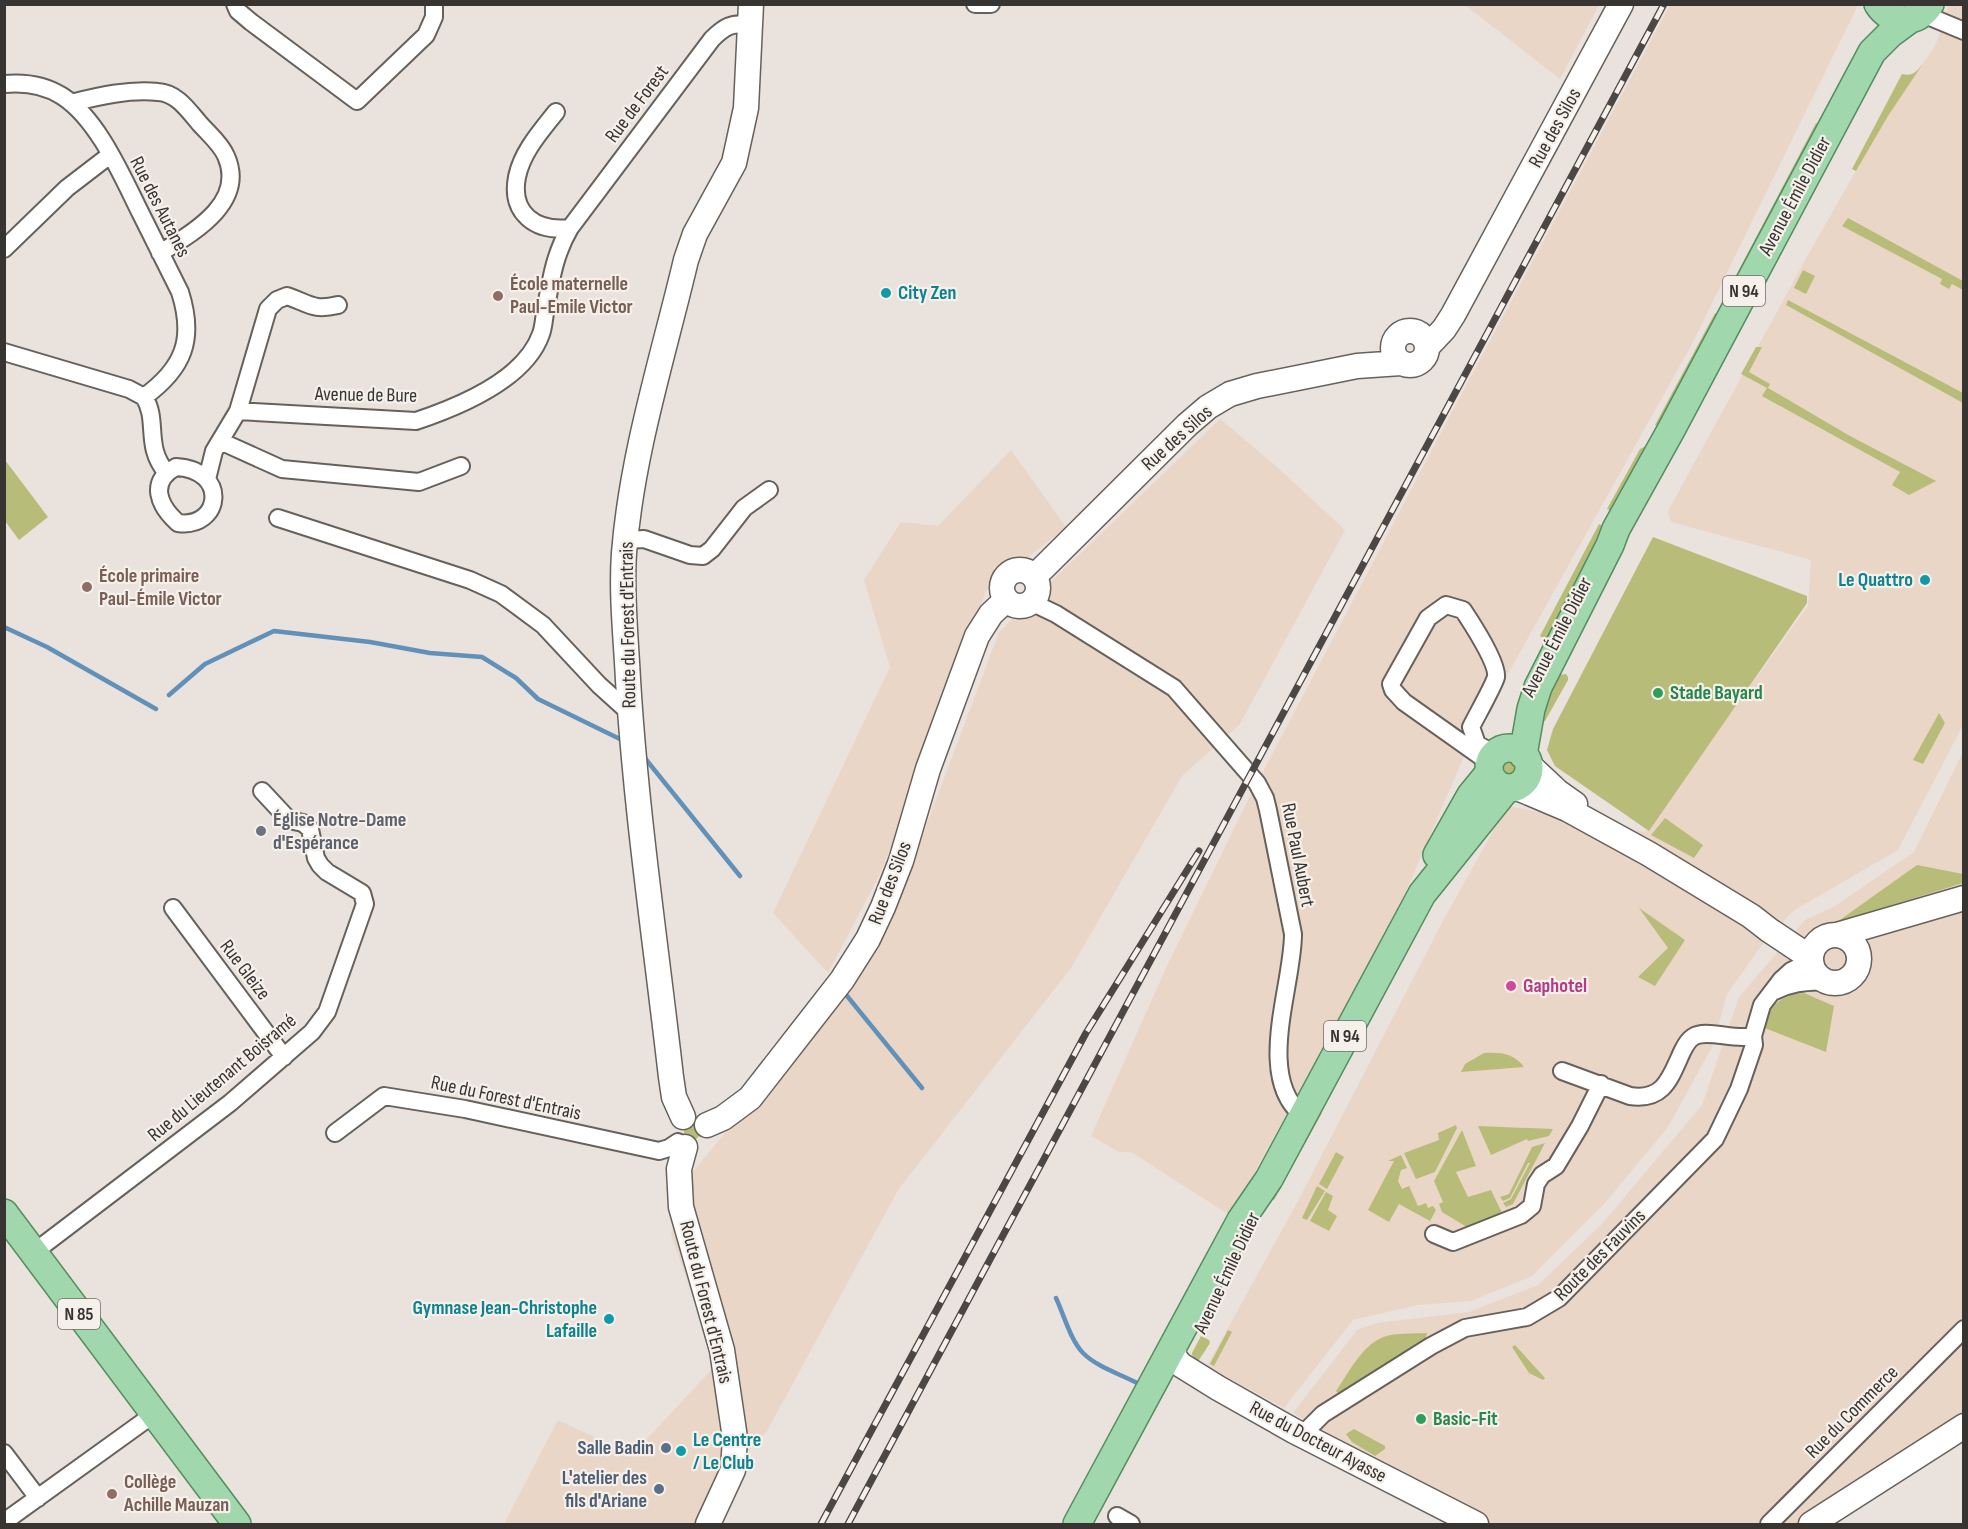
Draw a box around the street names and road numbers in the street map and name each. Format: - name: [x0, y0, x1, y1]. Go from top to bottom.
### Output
- street label: Rue de Forest: [600, 61, 674, 147]
- street label: Rue des Silos: [1523, 84, 1587, 172]
- street label: Avenue Émile Didier: [1753, 132, 1837, 260]
- street label: Rue des Autanes: [124, 153, 196, 261]
- road number: N 94: [1723, 276, 1765, 306]
- street label: Avenue de Bure: [314, 382, 417, 408]
- street label: Rue des Silos: [1137, 400, 1217, 476]
- street label: Route du Forest d'Entrais: [615, 541, 641, 709]
- street label: Avenue Émile Didier: [1516, 573, 1598, 702]
- street label: Rue Paul Aubert: [1276, 801, 1320, 909]
- street label: Rue des Silos: [863, 838, 917, 928]
- street label: Rue Gleize: [215, 935, 275, 1005]
- street label: Rue du Lieutenant Boisramé: [143, 1009, 301, 1147]
- road number: N 94: [1324, 1021, 1366, 1051]
- street label: Rue du Forest d'Entrais: [429, 1070, 583, 1126]
- street label: Route des Fauvins: [1549, 1204, 1651, 1306]
- street label: Avenue Émile Didier: [1188, 1208, 1266, 1338]
- street label: Route du Forest d'Entrais: [674, 1218, 738, 1386]
- road number: N 85: [58, 1299, 100, 1329]
- street label: Rue du Commerce: [1801, 1361, 1903, 1463]
- street label: Rue du Docteur Ayasse: [1245, 1396, 1391, 1488]

